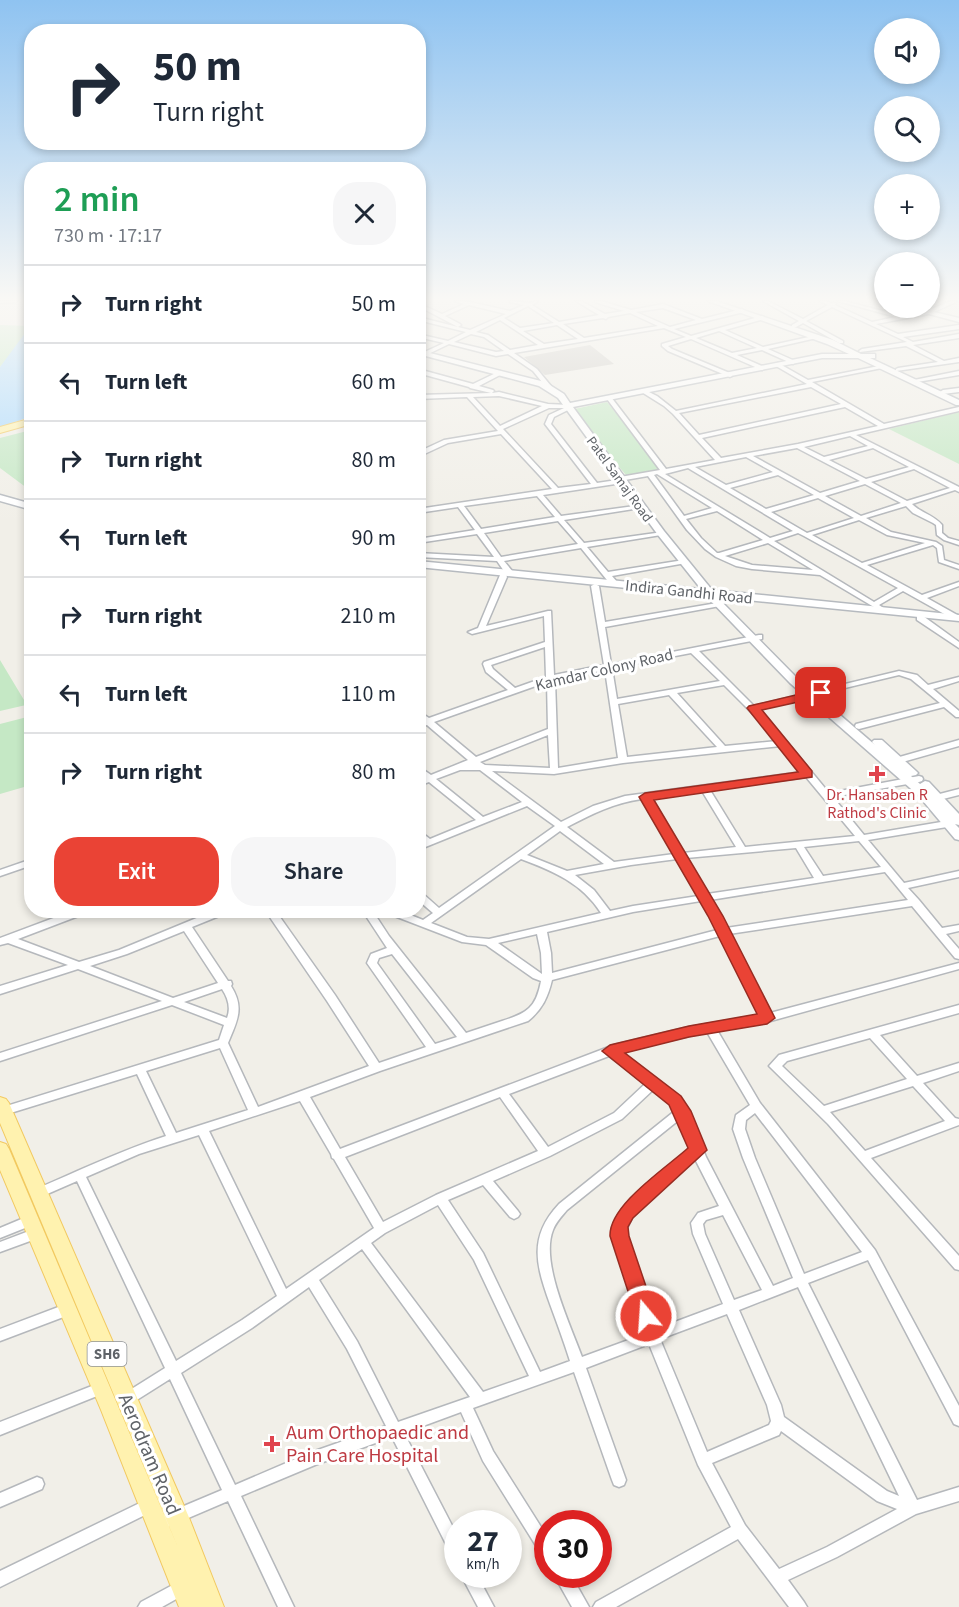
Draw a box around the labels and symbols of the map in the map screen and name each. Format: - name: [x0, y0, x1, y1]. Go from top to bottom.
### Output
- street label: Patel Samaj Road: [581, 433, 657, 527]
- street label: Indira Gandhi Road: [624, 574, 754, 610]
- street label: Kamdar Colony Road: [533, 643, 675, 697]
- pin: [795, 667, 846, 718]
- marker: Dr. Hansaben R Rathod's Clinic: [868, 765, 886, 783]
- place label: Dr. Hansaben R Rathod's Clinic: [826, 784, 928, 824]
- position arrow: [614, 1284, 678, 1348]
- road number: SH6: [88, 1342, 126, 1366]
- street label: Aerodram Road: [111, 1389, 187, 1519]
- place label: Aum Orthopaedic and Pain Care Hospital: [286, 1419, 469, 1470]
- marker: Aum Orthopaedic and Pain Care Hospital: [263, 1435, 281, 1453]
- speed limit sign: 30: [534, 1510, 612, 1588]

